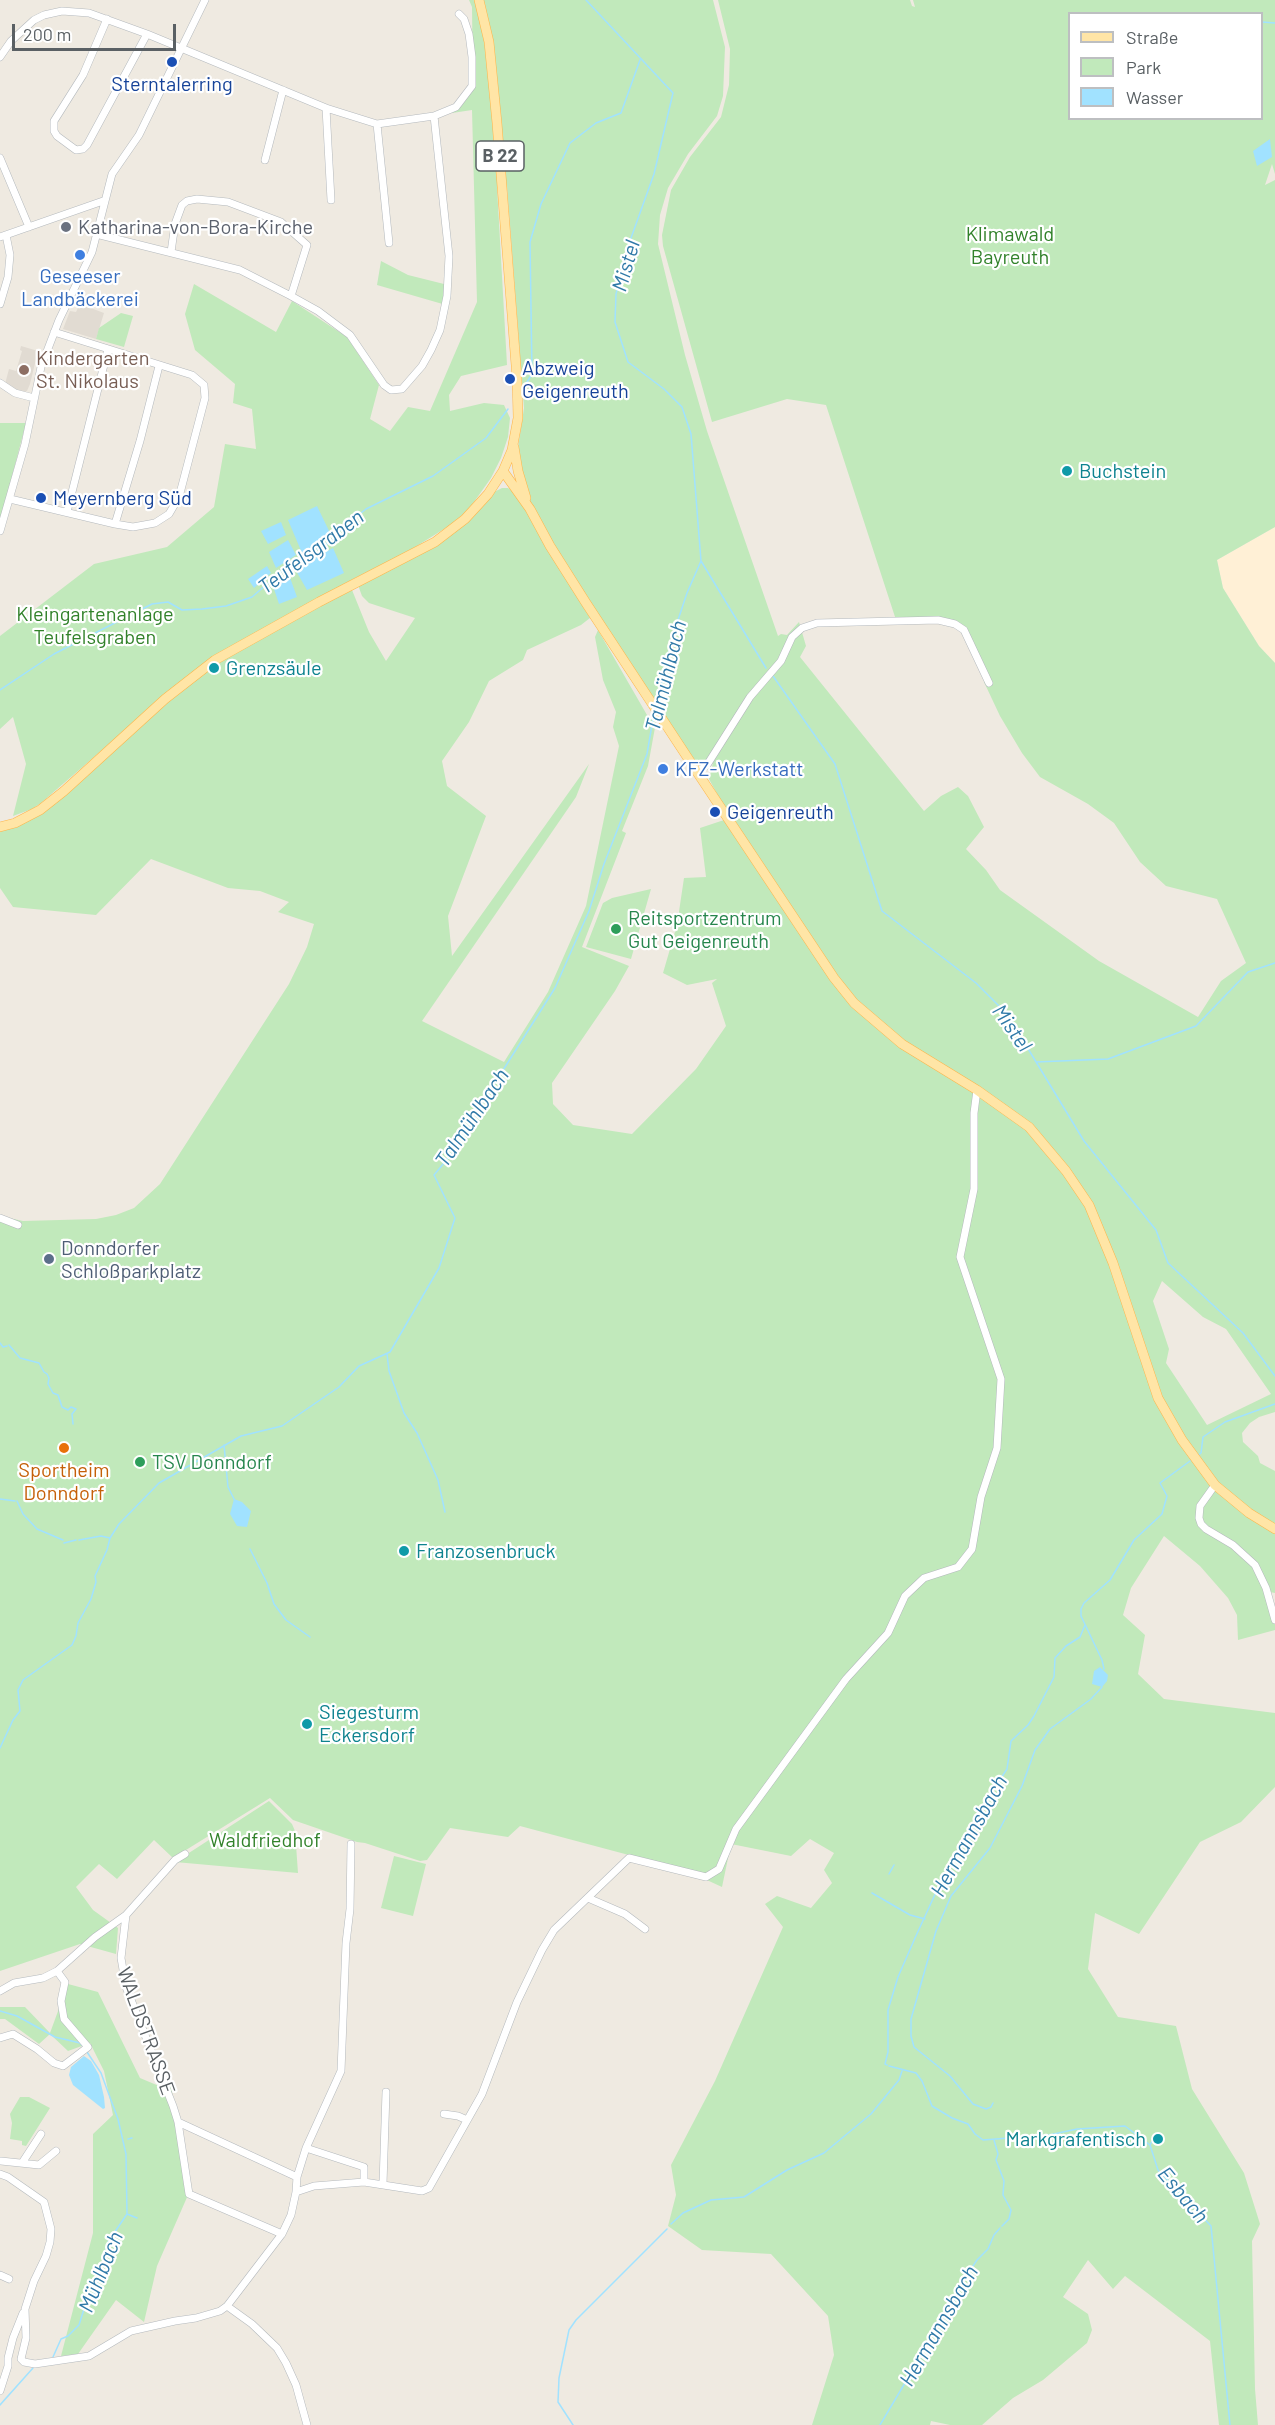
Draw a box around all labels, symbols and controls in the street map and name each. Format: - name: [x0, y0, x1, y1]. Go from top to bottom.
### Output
- scale bar: [15, 12, 178, 50]
- legend: [1068, 12, 1263, 120]
- text: 200 m: [23, 23, 71, 45]
- text: Straße: [1126, 26, 1178, 48]
- marker: Sterntalerring: [165, 55, 179, 69]
- text: Park: [1126, 56, 1161, 78]
- place label: Sterntalerring: [111, 72, 233, 96]
- text: Wasser: [1126, 86, 1183, 108]
- road number: B 22: [476, 141, 524, 171]
- place label: Katharina-von-Bora-Kirche: [78, 215, 313, 239]
- marker: Katharina-von-Bora-Kirche: [59, 220, 73, 234]
- park label: Klimawald Bayreuth: [966, 222, 1054, 269]
- water label: Mistel: [607, 237, 645, 295]
- marker: Geseeser Landbäckerei: [73, 248, 87, 262]
- place label: Geseeser Landbäckerei: [21, 264, 139, 311]
- place label: Kindergarten St. Nikolaus: [36, 346, 149, 393]
- place label: Abzweig Geigenreuth: [522, 356, 629, 403]
- marker: Kindergarten St. Nikolaus: [17, 363, 31, 377]
- marker: Abzweig Geigenreuth: [503, 372, 517, 386]
- place label: Buchstein: [1079, 459, 1166, 483]
- marker: Buchstein: [1060, 464, 1074, 478]
- place label: Meyernberg Süd: [53, 486, 192, 510]
- marker: Meyernberg Süd: [34, 491, 48, 505]
- water label: Teufelsgraben: [253, 504, 369, 600]
- park label: Kleingartenanlage Teufelsgraben: [16, 602, 174, 649]
- water label: Talmühlbach: [640, 618, 692, 734]
- place label: Grenzsäule: [226, 656, 322, 680]
- marker: Grenzsäule: [207, 661, 221, 675]
- place label: KFZ-Werkstatt: [675, 757, 803, 781]
- marker: KFZ-Werkstatt: [656, 762, 670, 776]
- place label: Geigenreuth: [727, 800, 834, 824]
- marker: Geigenreuth: [708, 805, 722, 819]
- place label: Reitsportzentrum Gut Geigenreuth: [628, 906, 782, 953]
- marker: Reitsportzentrum Gut Geigenreuth: [609, 922, 623, 936]
- water label: Mistel: [987, 999, 1037, 1057]
- water label: Talmühlbach: [430, 1064, 514, 1172]
- place label: Donndorfer Schloßparkplatz: [61, 1236, 201, 1283]
- marker: Donndorfer Schloßparkplatz: [42, 1252, 56, 1266]
- marker: Sportheim Donndorf: [57, 1441, 71, 1455]
- place label: TSV Donndorf: [152, 1450, 272, 1474]
- marker: TSV Donndorf: [133, 1455, 147, 1469]
- place label: Sportheim Donndorf: [18, 1458, 110, 1505]
- place label: Franzosenbruck: [416, 1539, 556, 1563]
- marker: Franzosenbruck: [397, 1544, 411, 1558]
- place label: Siegesturm Eckersdorf: [319, 1700, 419, 1747]
- marker: Siegesturm Eckersdorf: [300, 1717, 314, 1731]
- water label: Hermannsbach: [925, 1771, 1013, 1901]
- park label: Waldfriedhof: [209, 1828, 321, 1852]
- street label: WALDSTRASSE: [112, 1964, 180, 2098]
- place label: Markgrafentisch: [1006, 2127, 1146, 2151]
- marker: Markgrafentisch: [1151, 2132, 1165, 2146]
- water label: Esbach: [1152, 2162, 1214, 2228]
- water label: Mühlbach: [73, 2228, 129, 2316]
- water label: Hermannsbach: [894, 2261, 984, 2391]

